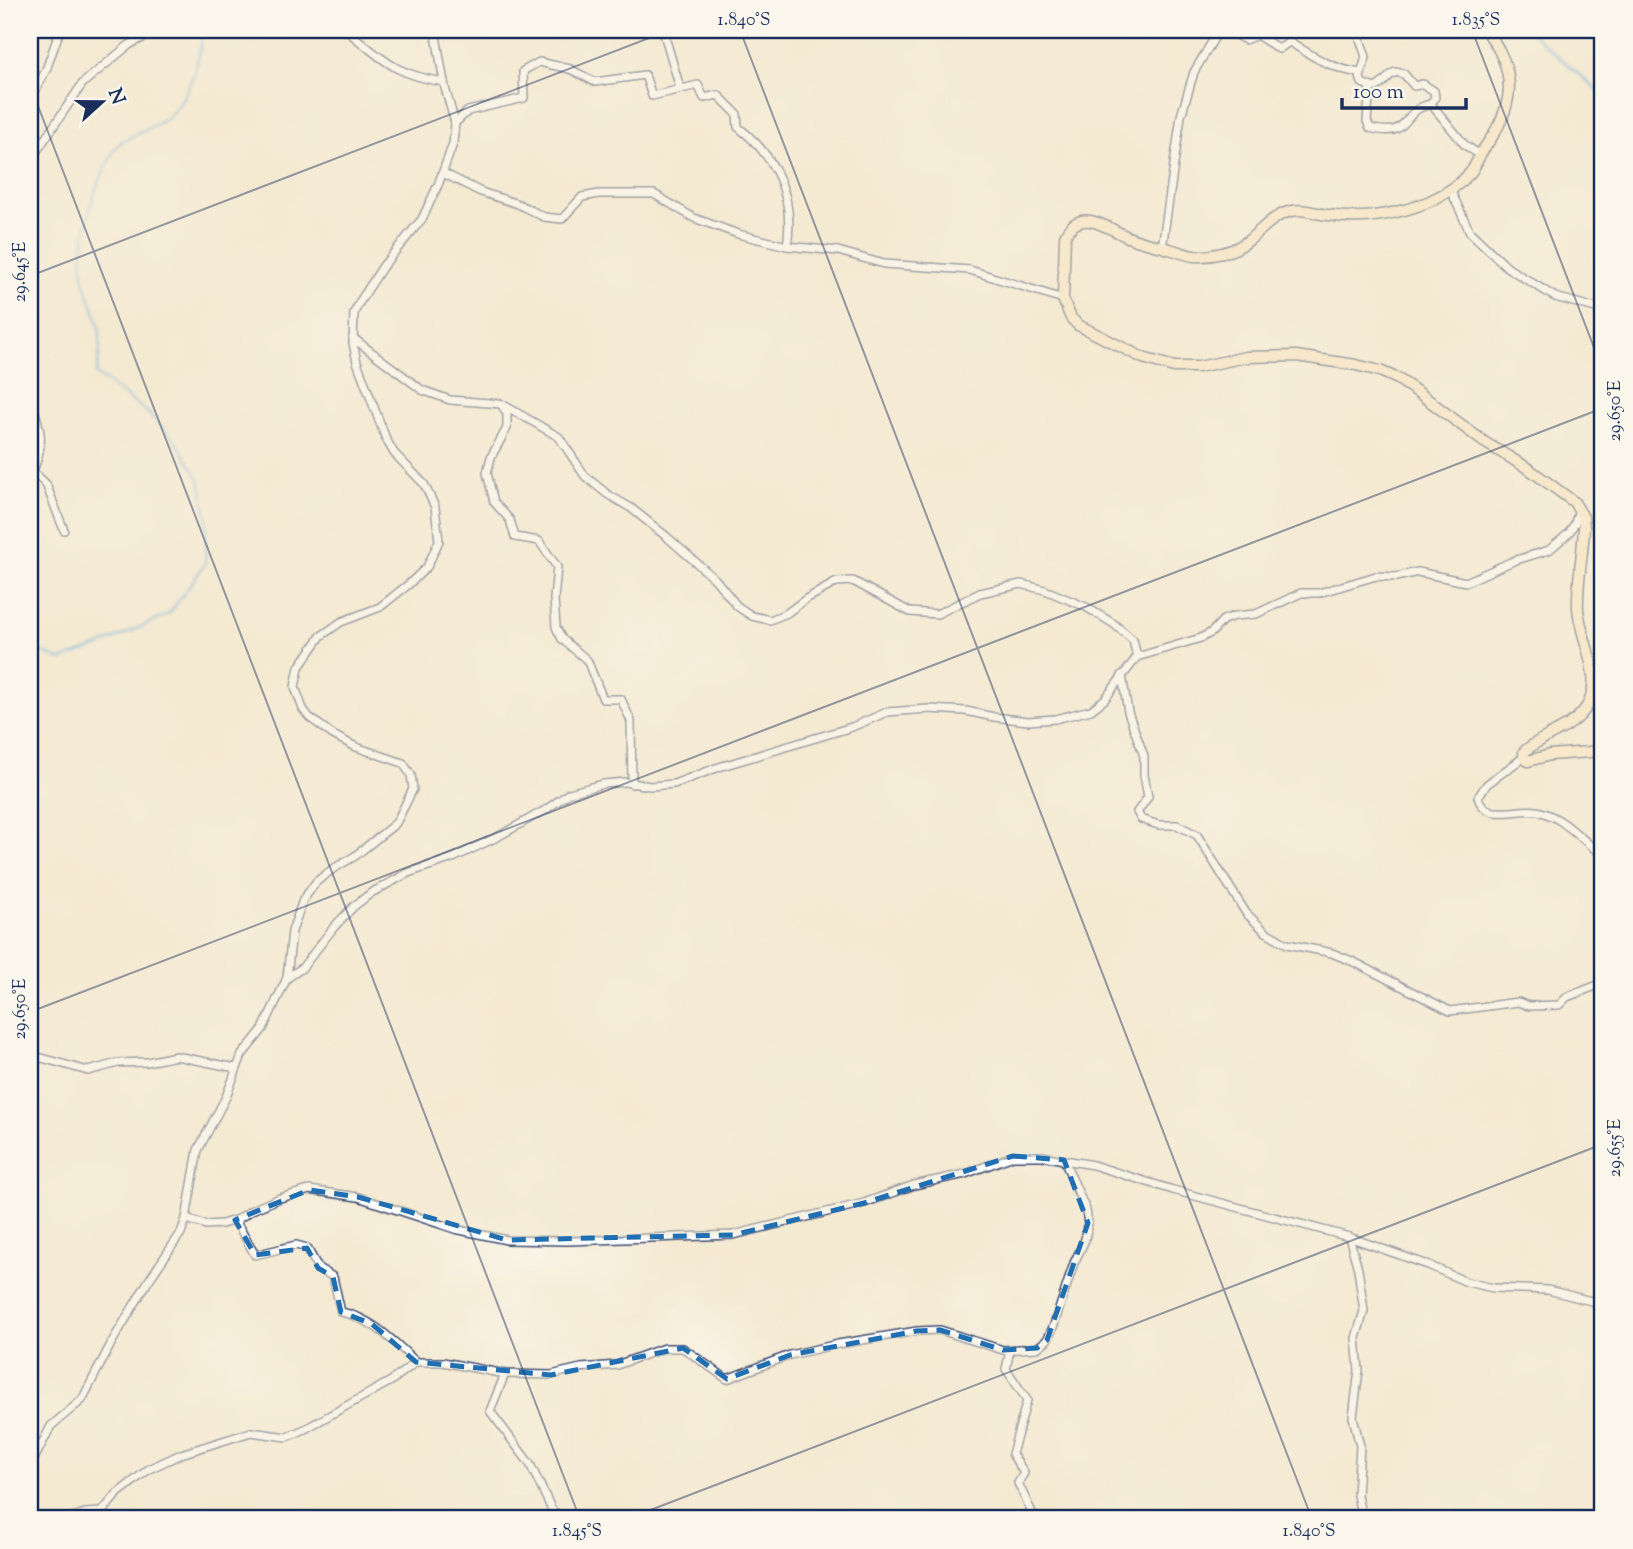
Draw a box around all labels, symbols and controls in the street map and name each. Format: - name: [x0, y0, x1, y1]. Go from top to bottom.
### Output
- text: 1.840°S: [718, 8, 770, 34]
- text: 1.835°S: [1452, 8, 1500, 34]
- north arrow: [66, 66, 136, 136]
- scale bar: [1342, 66, 1467, 110]
- text: 100 m: [1353, 78, 1404, 108]
- text: N: [100, 85, 131, 109]
- text: 29.645°E: [8, 242, 34, 302]
- text: 29.650°E: [1603, 380, 1629, 442]
- text: 29.650°E: [8, 978, 34, 1040]
- text: 29.655°E: [1603, 1119, 1629, 1177]
- text: 1.845°S: [552, 1519, 602, 1545]
- text: 1.840°S: [1283, 1519, 1335, 1545]

